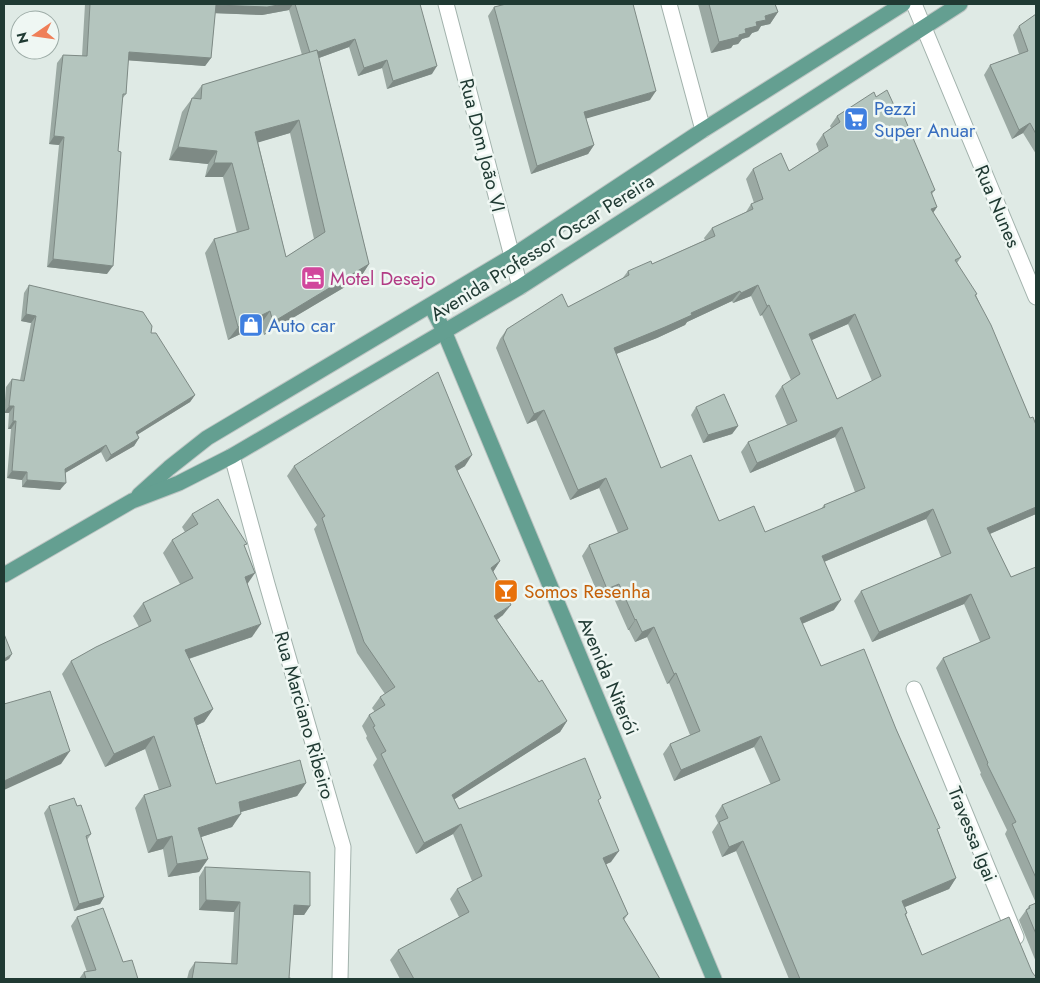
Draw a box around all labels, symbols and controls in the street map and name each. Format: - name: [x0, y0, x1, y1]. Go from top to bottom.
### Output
- north arrow: [10, 10, 60, 60]
- text: N: [11, 30, 33, 46]
- street label: Rua Dom João VI: [453, 76, 512, 215]
- place label: Pezzi Super Anuar: [874, 95, 976, 144]
- supermarket icon: Pezzi Super Anuar: [843, 106, 869, 132]
- street label: Rua Nunes: [968, 161, 1027, 252]
- street label: Avenida Professor Oscar Pereira: [425, 167, 659, 328]
- hotel icon: Motel Desejo: [300, 265, 326, 291]
- place label: Motel Desejo: [330, 265, 435, 292]
- shop icon: Auto car: [238, 312, 264, 338]
- place label: Auto car: [268, 312, 336, 339]
- bar icon: Somos Resenha: [493, 578, 519, 604]
- place label: Somos Resenha: [524, 578, 650, 605]
- street label: Avenida Niterói: [572, 613, 646, 739]
- street label: Rua Marciano Ribeiro: [268, 628, 341, 802]
- street label: Travessa Igai: [941, 783, 1004, 886]

